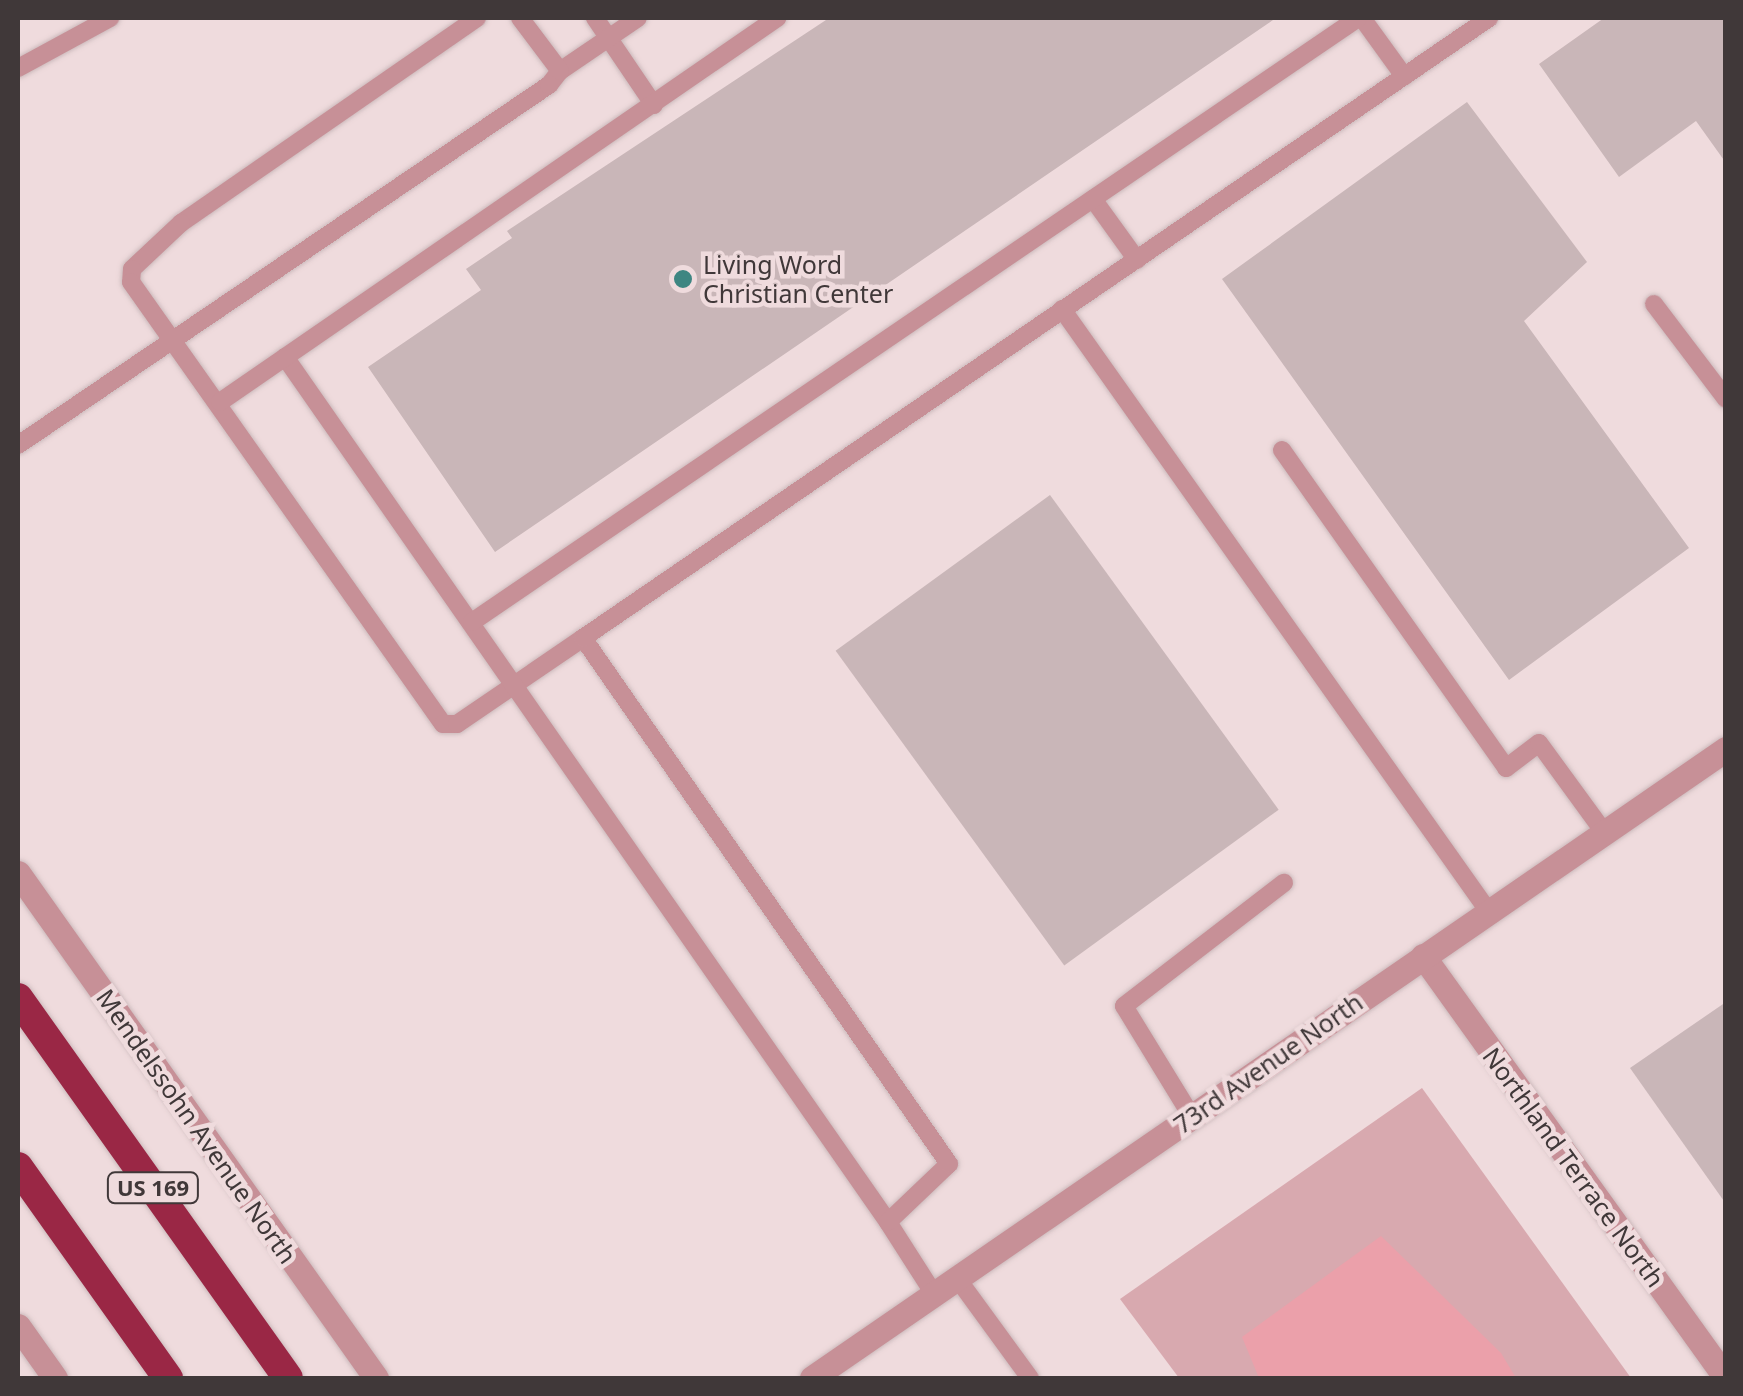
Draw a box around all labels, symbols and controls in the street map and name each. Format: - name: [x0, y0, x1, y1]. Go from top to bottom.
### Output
- place label: Living Word Christian Center: [703, 250, 893, 309]
- marker: Living Word Christian Center: [672, 268, 694, 290]
- street label: Mendelssohn Avenue North: [91, 983, 303, 1269]
- street label: 73rd Avenue North: [1168, 987, 1368, 1139]
- street label: Northland Terrace North: [1477, 1041, 1671, 1293]
- road number: US 169: [106, 1171, 200, 1205]

